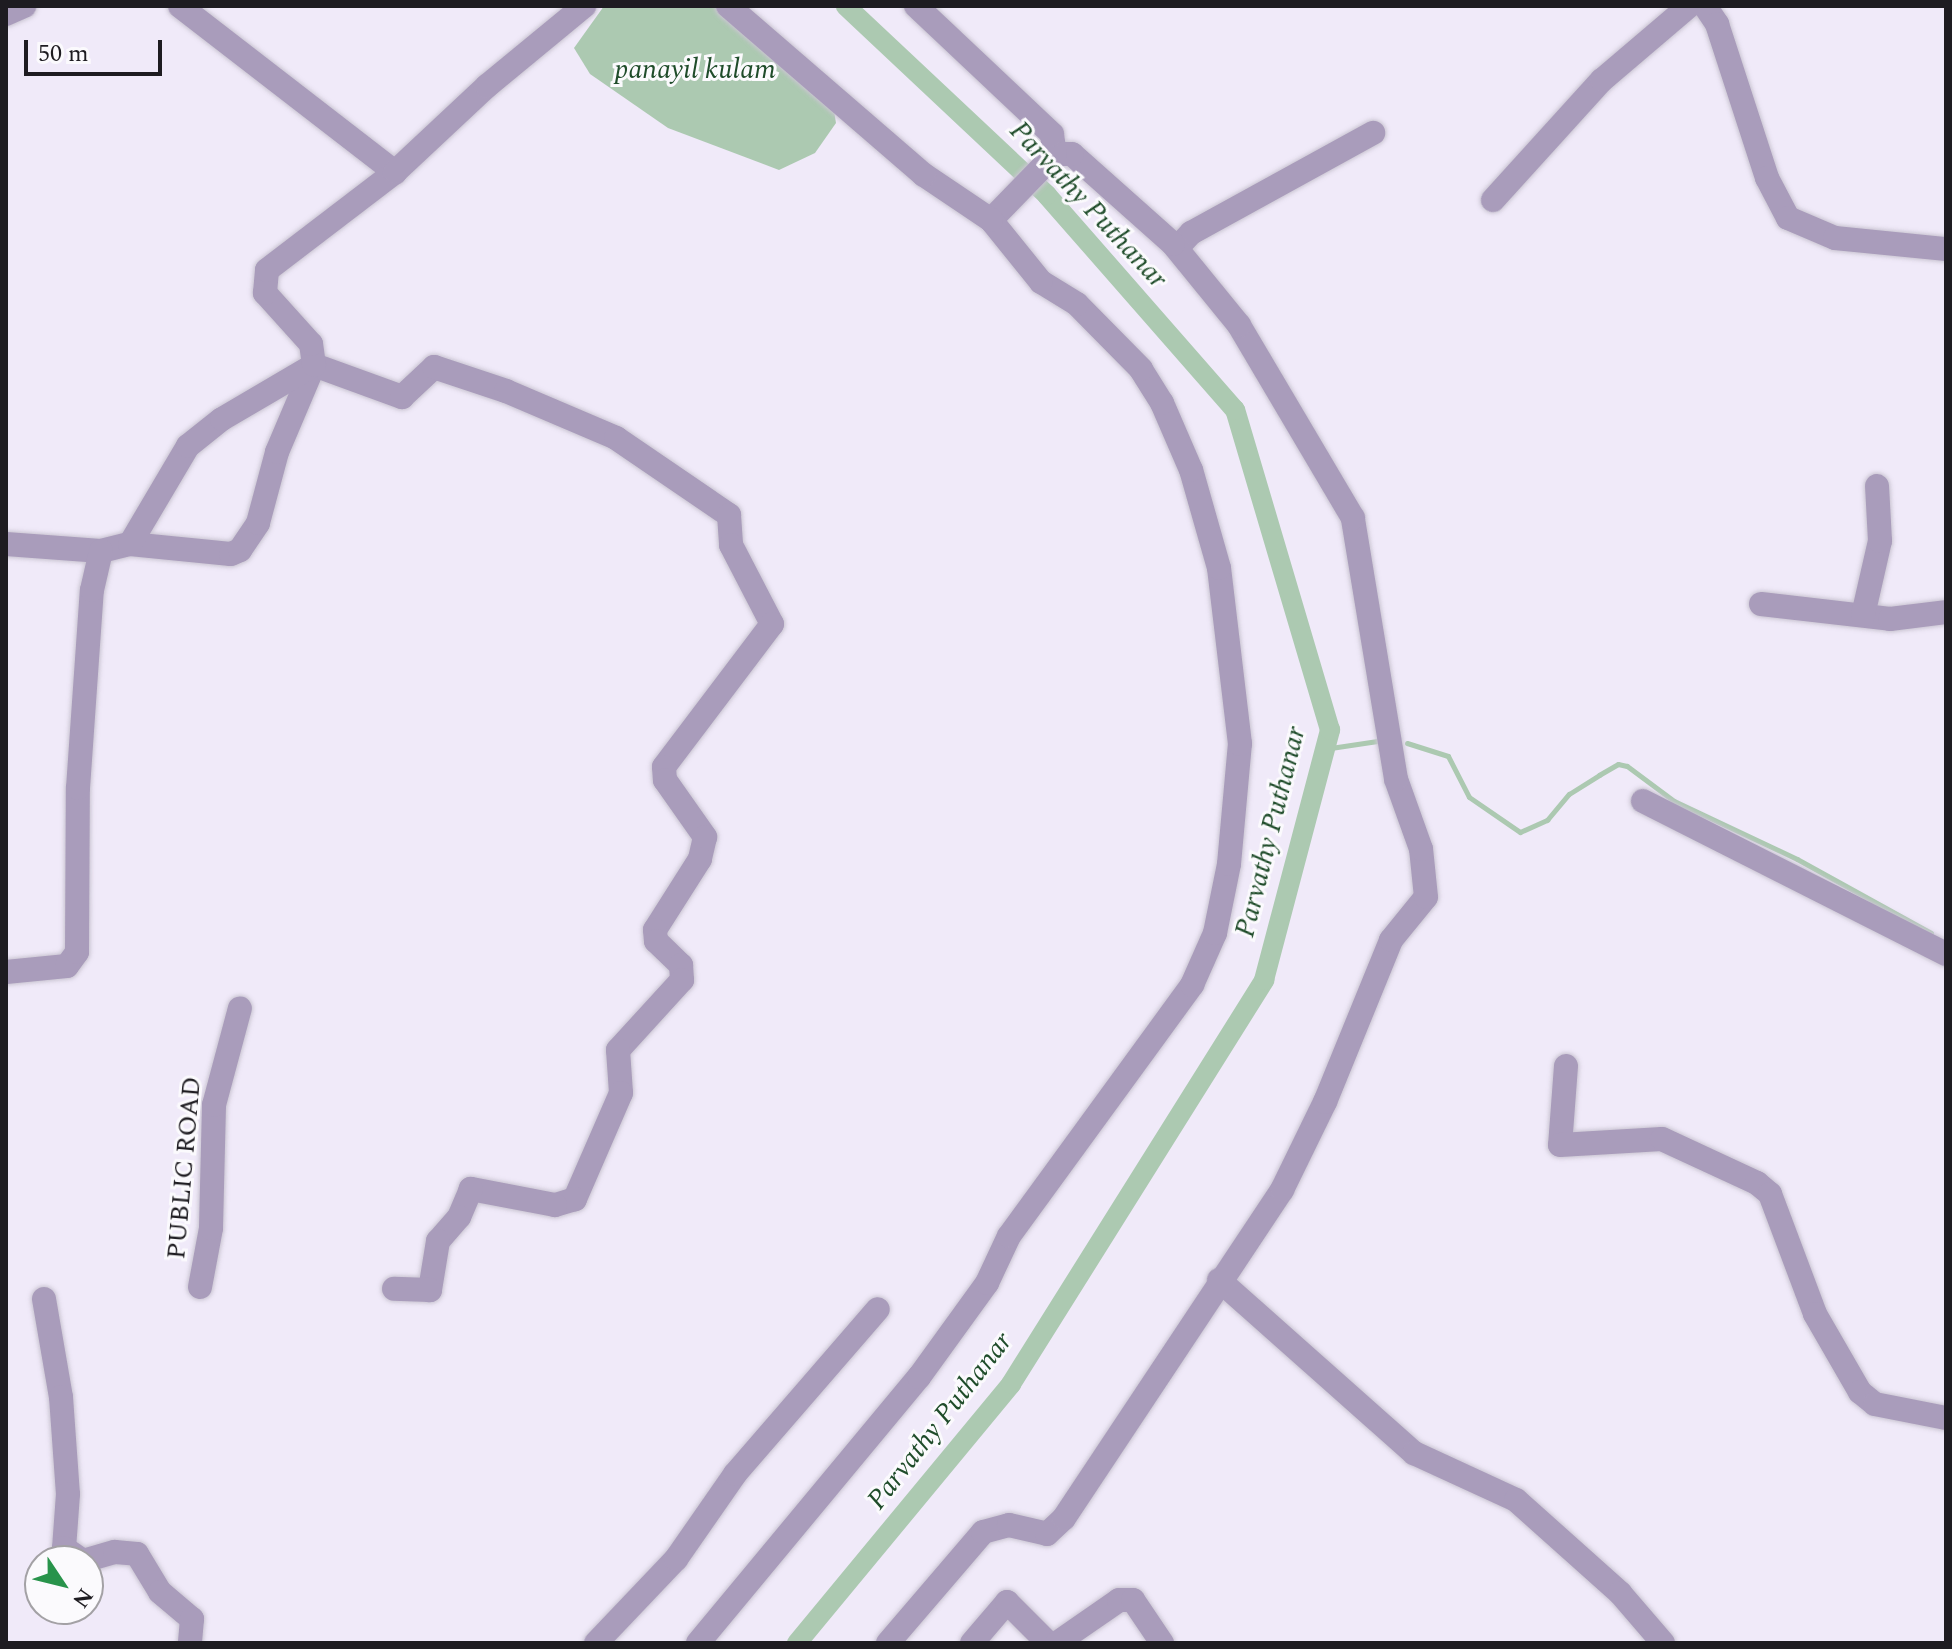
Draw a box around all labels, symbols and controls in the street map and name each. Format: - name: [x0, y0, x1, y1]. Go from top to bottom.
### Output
- scale bar: [28, 24, 166, 74]
- text: 50 m: [38, 36, 89, 72]
- water label: panayil kulam: [614, 53, 776, 87]
- water label: Parvathy Puthanar: [1002, 115, 1174, 295]
- water label: Parvathy Puthanar: [1229, 723, 1313, 941]
- street label: PUBLIC ROAD: [161, 1075, 209, 1261]
- water label: Parvathy Puthanar: [860, 1326, 1020, 1516]
- north arrow: [24, 1545, 104, 1625]
- text: N: [64, 1581, 101, 1615]

